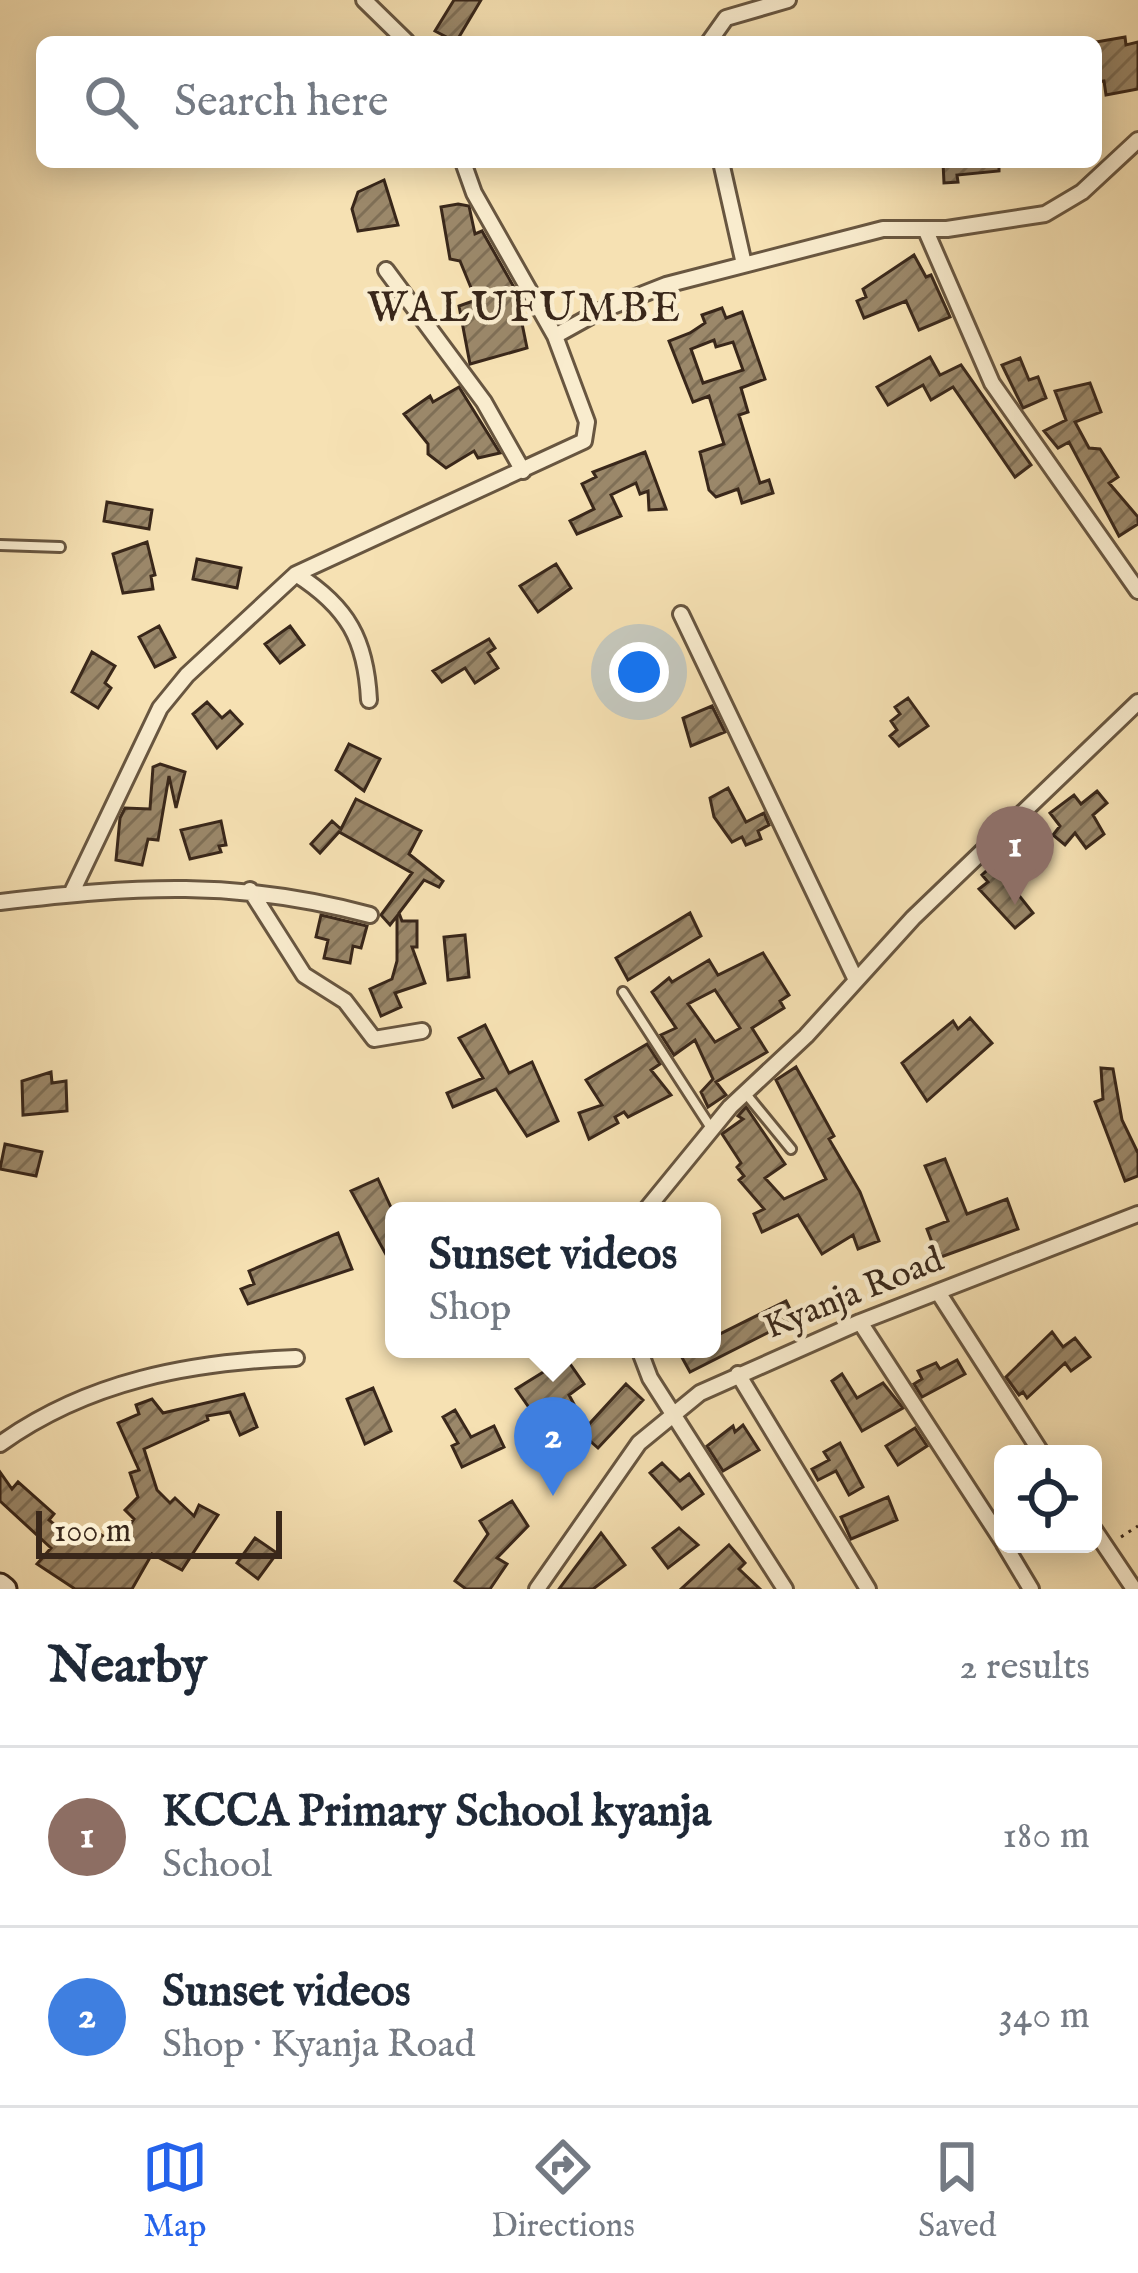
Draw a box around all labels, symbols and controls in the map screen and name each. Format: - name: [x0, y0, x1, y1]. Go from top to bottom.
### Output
- search box: [36, 36, 1102, 168]
- icon: search: [78, 69, 144, 135]
- text: Search here: [174, 74, 388, 131]
- district label: WALUFUMBE: [367, 283, 683, 336]
- your location: [609, 642, 669, 702]
- pin: 1: [976, 806, 1054, 905]
- popup: [385, 1202, 721, 1358]
- text: Sunset videos: [429, 1227, 677, 1284]
- street label: Kyanja Road: [758, 1237, 951, 1351]
- text: Shop: [429, 1284, 511, 1333]
- pin: 2: [514, 1397, 592, 1496]
- map controls: [994, 1445, 1102, 1553]
- button: locate: [994, 1445, 1102, 1553]
- scale bar: [36, 1505, 282, 1558]
- text: 100 m: [54, 1511, 131, 1553]
- text: Nearby: [48, 1635, 207, 1700]
- text: 2 results: [959, 1643, 1090, 1692]
- text: KCCA Primary School kyanja: [162, 1784, 711, 1841]
- text: 1: [80, 1812, 94, 1861]
- text: 180 m: [1002, 1812, 1090, 1861]
- text: School: [162, 1841, 272, 1890]
- text: Sunset videos: [162, 1964, 411, 2021]
- text: 2: [78, 1992, 96, 2041]
- text: 340 m: [999, 1992, 1090, 2041]
- text: Shop · Kyanja Road: [162, 2021, 475, 2070]
- tab: Map: [142, 2134, 208, 2248]
- tab: Directions: [491, 2134, 635, 2248]
- tab: Saved: [918, 2134, 996, 2248]

